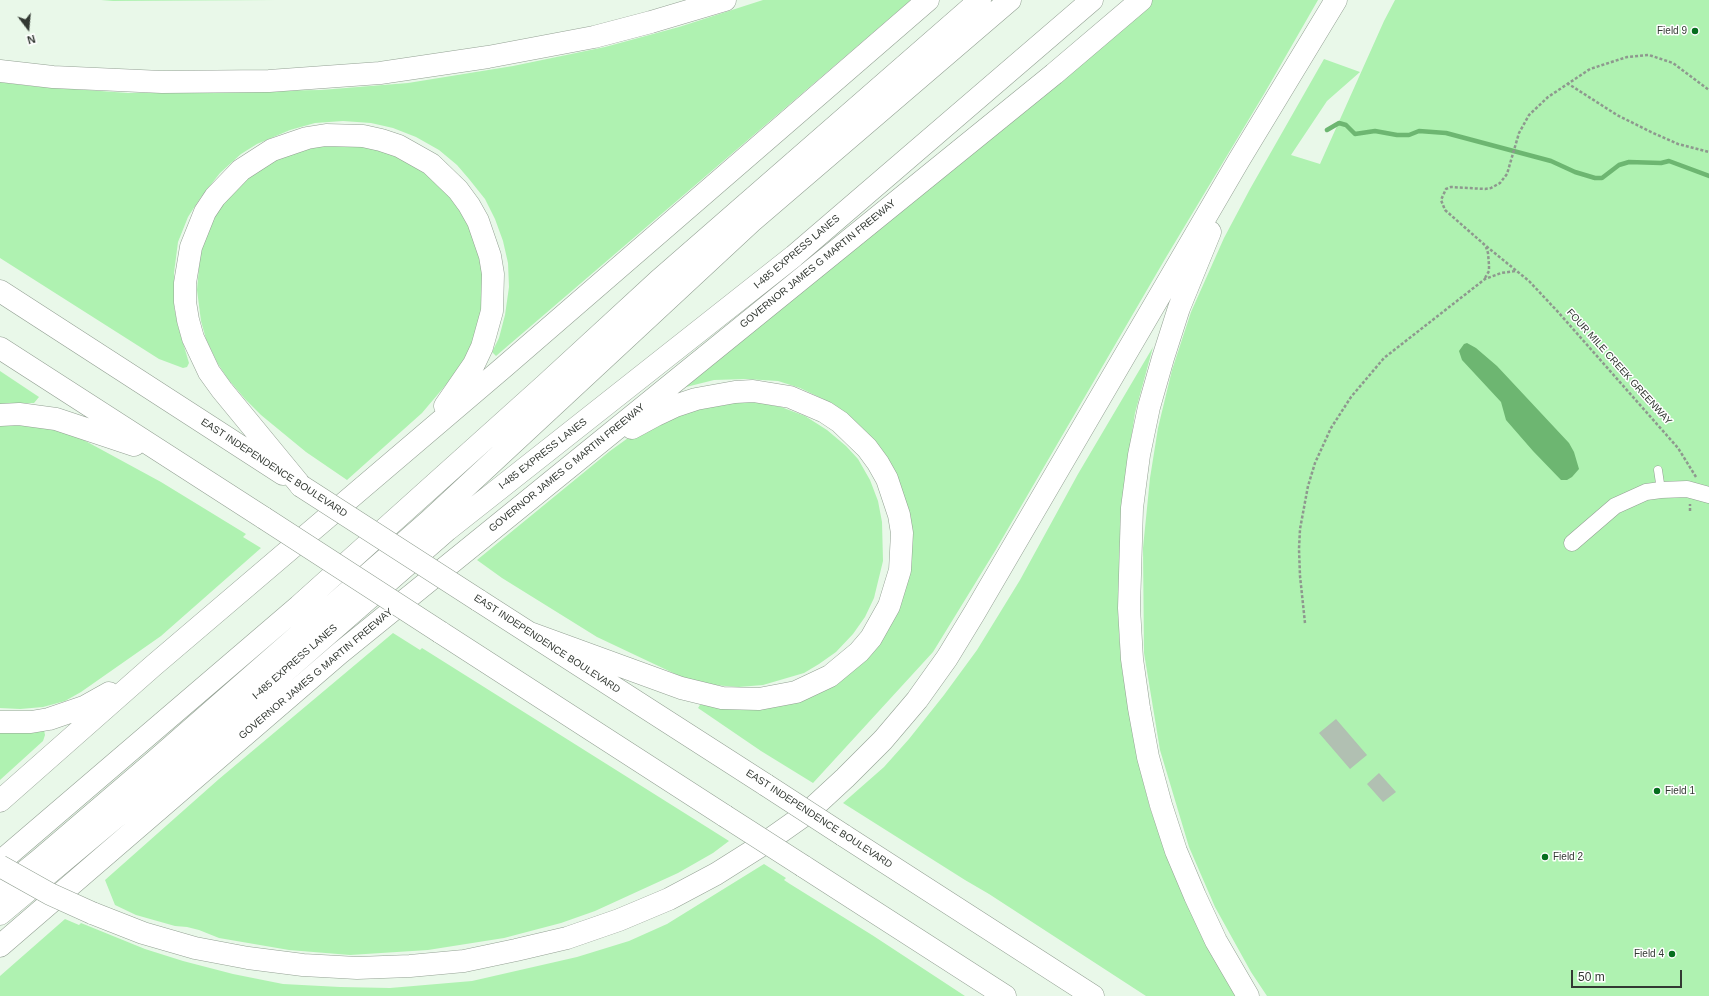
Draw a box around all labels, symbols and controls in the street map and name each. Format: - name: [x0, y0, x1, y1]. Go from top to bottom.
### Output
- north arrow: [8, 8, 48, 48]
- place label: Field 9: [1657, 25, 1687, 37]
- marker: Field 9: [1690, 26, 1700, 36]
- text: N: [26, 33, 37, 46]
- street label: GOVERNOR JAMES G MARTIN FREEWAY: [738, 197, 898, 331]
- street label: I-485 EXPRESS LANES: [752, 213, 842, 291]
- street label: FOUR MILE CREEK GREENWAY: [1564, 307, 1674, 427]
- street label: GOVERNOR JAMES G MARTIN FREEWAY: [487, 401, 647, 535]
- street label: EAST INDEPENDENCE BOULEVARD: [199, 416, 349, 520]
- street label: I-485 EXPRESS LANES: [497, 416, 589, 492]
- street label: EAST INDEPENDENCE BOULEVARD: [472, 592, 622, 696]
- street label: GOVERNOR JAMES G MARTIN FREEWAY: [237, 606, 395, 742]
- street label: I-485 EXPRESS LANES: [250, 622, 340, 702]
- street label: EAST INDEPENDENCE BOULEVARD: [744, 767, 894, 871]
- place label: Field 1: [1665, 785, 1695, 797]
- marker: Field 1: [1652, 786, 1662, 796]
- place label: Field 2: [1553, 851, 1583, 863]
- marker: Field 2: [1540, 852, 1550, 862]
- place label: Field 4: [1634, 948, 1664, 960]
- marker: Field 4: [1667, 949, 1677, 959]
- scale bar: [1573, 962, 1684, 988]
- text: 50 m: [1578, 970, 1605, 984]

